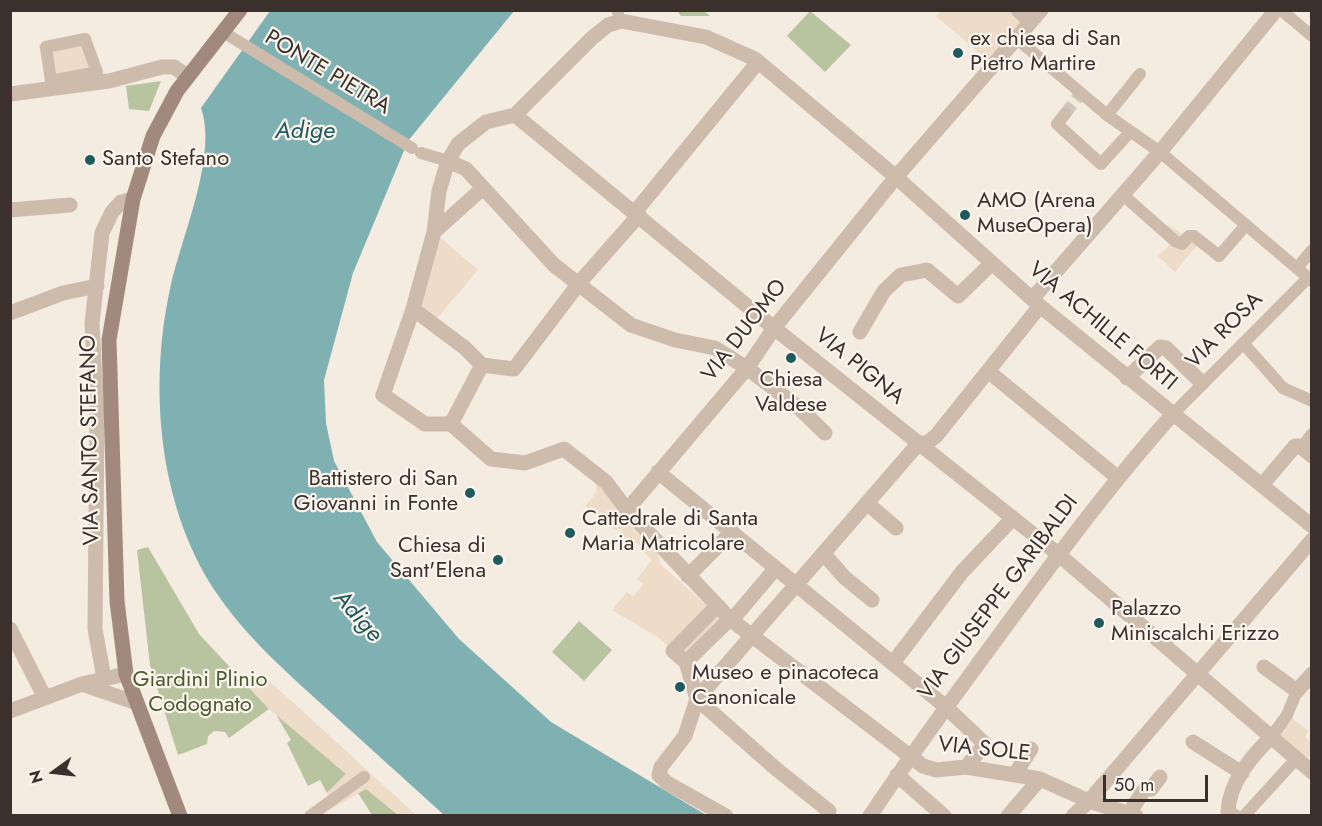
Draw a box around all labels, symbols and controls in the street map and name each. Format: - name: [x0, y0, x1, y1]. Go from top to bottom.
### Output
- street label: PONTE PIETRA: [259, 25, 395, 121]
- place label: ex chiesa di San Pietro Martire: [970, 27, 1121, 78]
- marker: ex chiesa di San Pietro Martire: [951, 46, 965, 60]
- water label: Adige: [275, 118, 335, 146]
- place label: Santo Stefano: [102, 147, 229, 173]
- marker: Santo Stefano: [83, 153, 97, 167]
- place label: AMO (Arena MuseOpera): [977, 189, 1095, 240]
- marker: AMO (Arena MuseOpera): [958, 208, 972, 222]
- street label: VIA ACHILLE FORTI: [1022, 257, 1182, 397]
- street label: VIA DUOMO: [697, 275, 793, 387]
- street label: VIA ROSA: [1181, 287, 1269, 375]
- street label: VIA PIGNA: [809, 323, 909, 411]
- street label: VIA SANTO STEFANO: [76, 335, 106, 545]
- marker: Chiesa Valdese: [784, 351, 798, 365]
- place label: Chiesa Valdese: [755, 368, 827, 420]
- place label: Battistero di San Giovanni in Fonte: [293, 467, 458, 518]
- marker: Battistero di San Giovanni in Fonte: [463, 486, 477, 500]
- street label: VIA GIUSEPPE GARIBALDI: [913, 490, 1085, 706]
- place label: Cattedrale di Santa Maria Matricolare: [582, 507, 758, 558]
- marker: Cattedrale di Santa Maria Matricolare: [563, 526, 577, 540]
- place label: Chiesa di Sant'Elena: [390, 534, 486, 586]
- marker: Chiesa di Sant'Elena: [491, 553, 505, 567]
- water label: Adige: [326, 585, 388, 649]
- place label: Palazzo Miniscalchi Erizzo: [1111, 597, 1279, 648]
- marker: Palazzo Miniscalchi Erizzo: [1092, 616, 1106, 630]
- place label: Museo e pinacoteca Canonicale: [692, 661, 879, 712]
- park label: Giardini Plinio Codognato: [132, 668, 268, 720]
- marker: Museo e pinacoteca Canonicale: [673, 680, 687, 694]
- street label: VIA SOLE: [937, 732, 1031, 768]
- north arrow: [24, 742, 84, 802]
- scale bar: [1106, 763, 1211, 801]
- text: N: [23, 768, 49, 786]
- text: 50 m: [1114, 772, 1154, 798]

